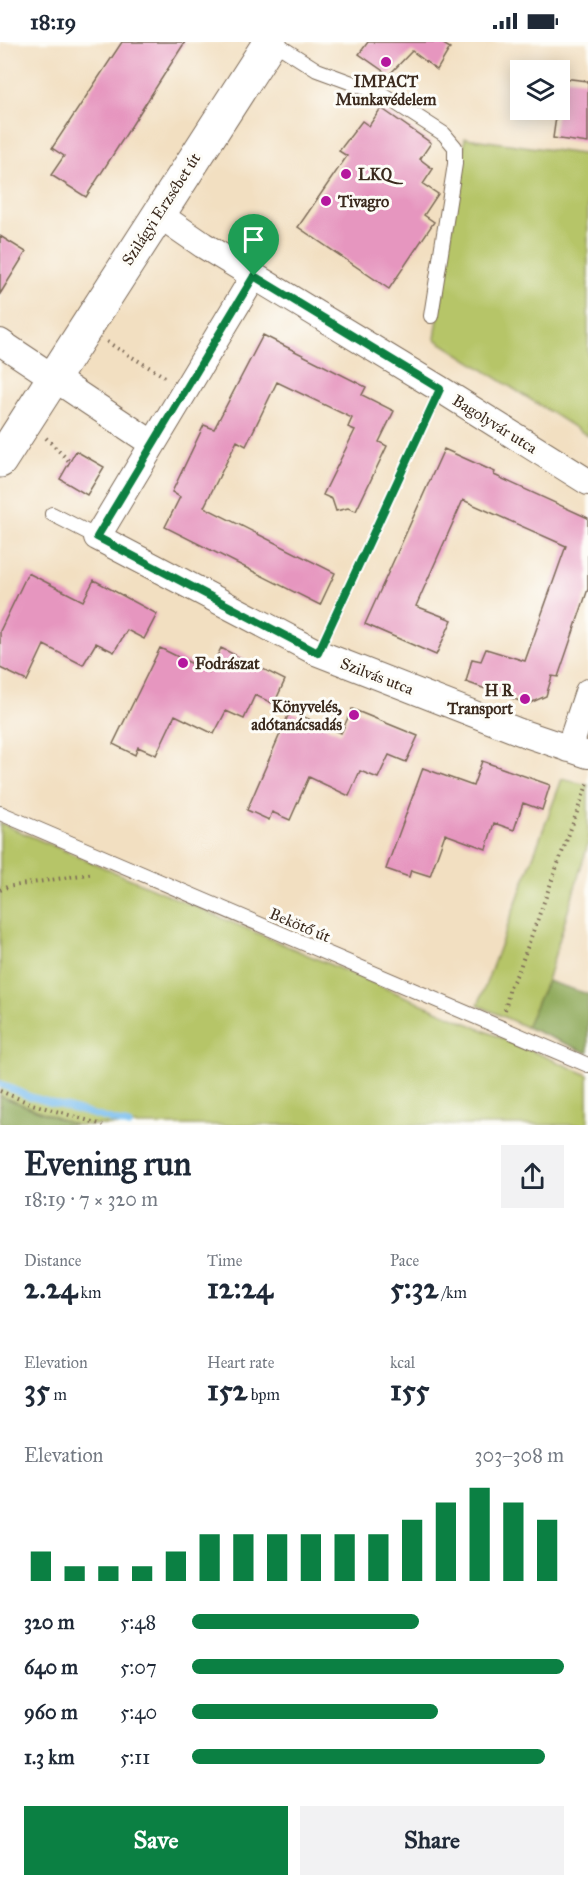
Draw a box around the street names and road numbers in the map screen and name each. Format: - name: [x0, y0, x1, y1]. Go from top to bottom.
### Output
- street label: Szilágyi Erzsébet út: [118, 149, 205, 269]
- street label: Bagolyvár utca: [449, 390, 541, 458]
- street label: Szilvás utca: [338, 653, 416, 699]
- street label: Bekötő út: [267, 904, 334, 946]

